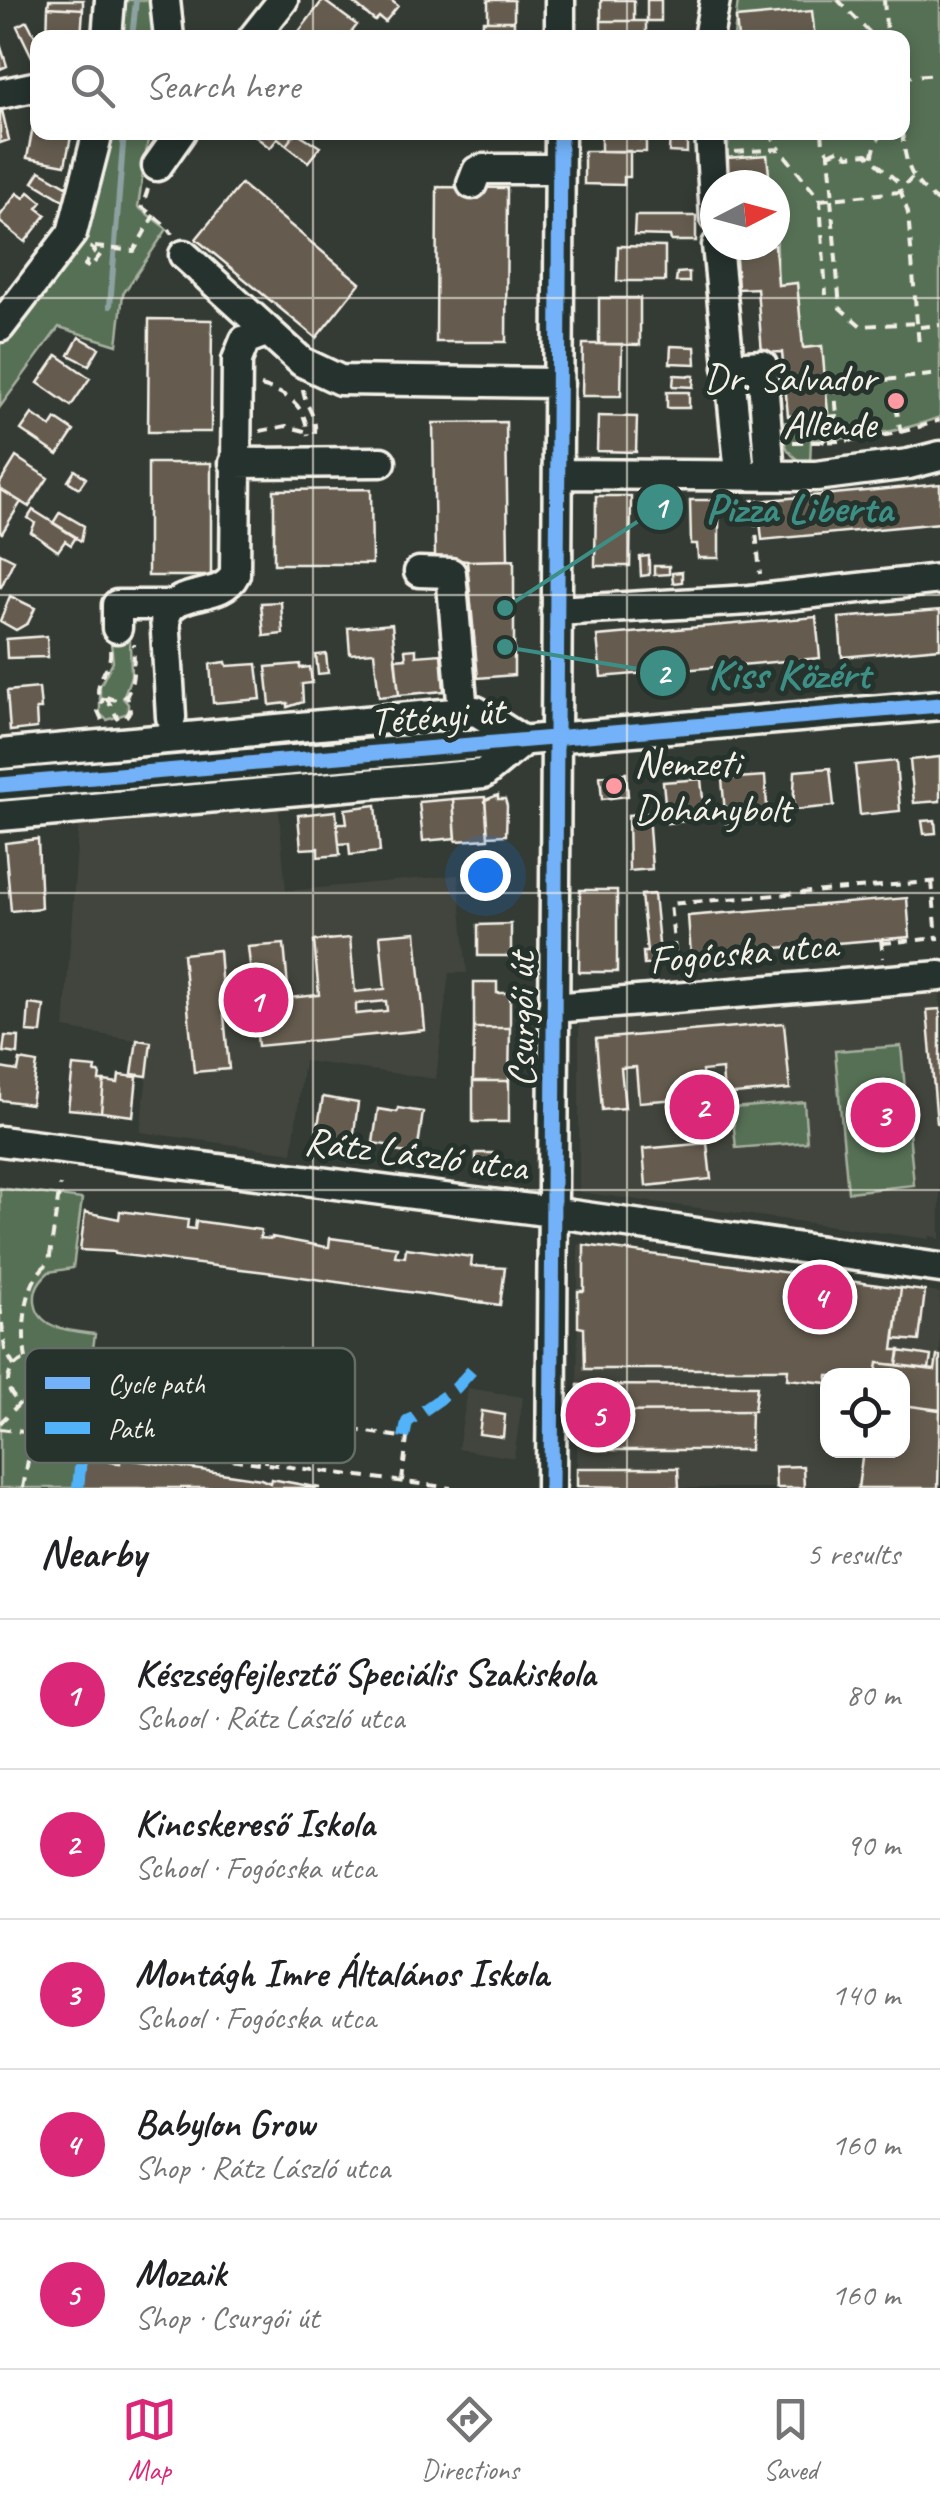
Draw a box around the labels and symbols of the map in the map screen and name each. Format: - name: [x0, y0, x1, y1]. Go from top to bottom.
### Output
- north arrow: [700, 170, 790, 260]
- place label: Dr. Salvador Allende: [704, 353, 880, 449]
- marker: Dr. Salvador Allende: [885, 390, 907, 412]
- callout: Pizza Liberta: [635, 471, 913, 543]
- text: Pizza Liberta: [705, 482, 895, 535]
- text: 1: [653, 488, 670, 526]
- callout: Kiss Közért: [638, 637, 889, 709]
- text: Kiss Közért: [708, 648, 875, 701]
- text: 2: [656, 655, 672, 693]
- street label: Tétényi út: [368, 685, 510, 747]
- place label: Nemzeti Dohánybolt: [634, 738, 795, 834]
- marker: Nemzeti Dohánybolt: [603, 775, 625, 797]
- your location: [460, 850, 511, 901]
- street label: Fogócska utca: [647, 919, 842, 985]
- street label: Csurgói út: [496, 949, 546, 1087]
- pin: 1: [224, 962, 288, 1038]
- pin: 2: [670, 1070, 734, 1144]
- pin: 3: [850, 1078, 916, 1152]
- street label: Rátz László utca: [302, 1116, 533, 1193]
- pin: 4: [788, 1260, 852, 1334]
- legend: [25, 1348, 355, 1463]
- text: Cycle path: [108, 1366, 205, 1401]
- pin: 5: [566, 1378, 630, 1452]
- text: Path: [108, 1411, 155, 1446]

